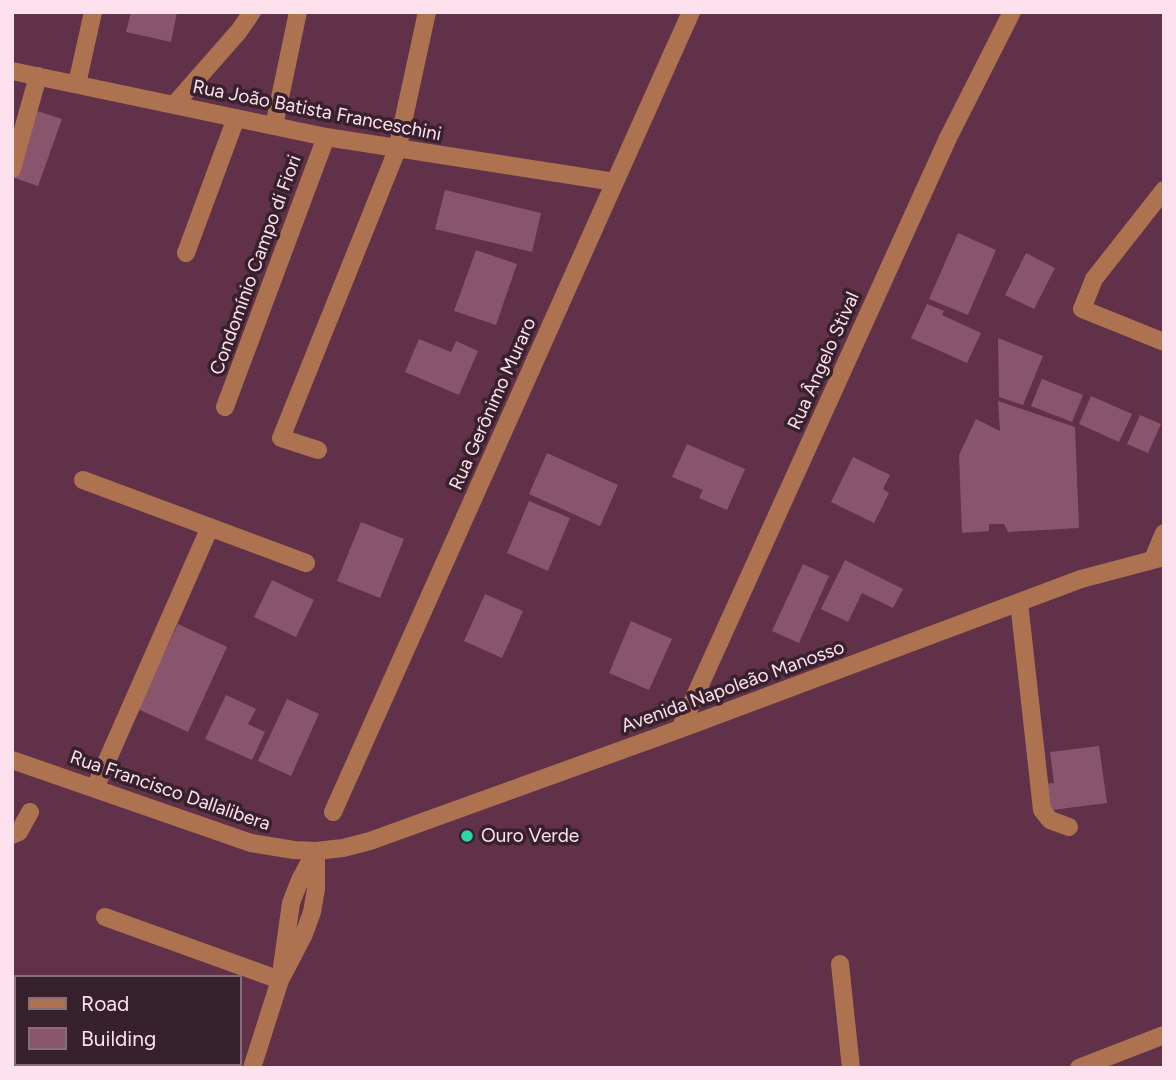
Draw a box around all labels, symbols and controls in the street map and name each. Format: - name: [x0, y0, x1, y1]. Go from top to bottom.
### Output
- street label: Rua João Batista Franceschini: [191, 76, 443, 146]
- street label: Condomínio Campo di Fiori: [206, 152, 306, 378]
- street label: Rua Ângelo Stival: [783, 289, 865, 433]
- street label: Rua Gerônimo Muraro: [445, 314, 541, 494]
- street label: Avenida Napoleão Manosso: [618, 636, 848, 738]
- street label: Rua Francisco Dallalibera: [67, 746, 273, 836]
- place label: Ouro Verde: [481, 825, 579, 847]
- marker: Ouro Verde: [459, 828, 475, 844]
- legend: [14, 975, 242, 1066]
- text: Road: [81, 991, 129, 1016]
- text: Building: [81, 1026, 156, 1051]

